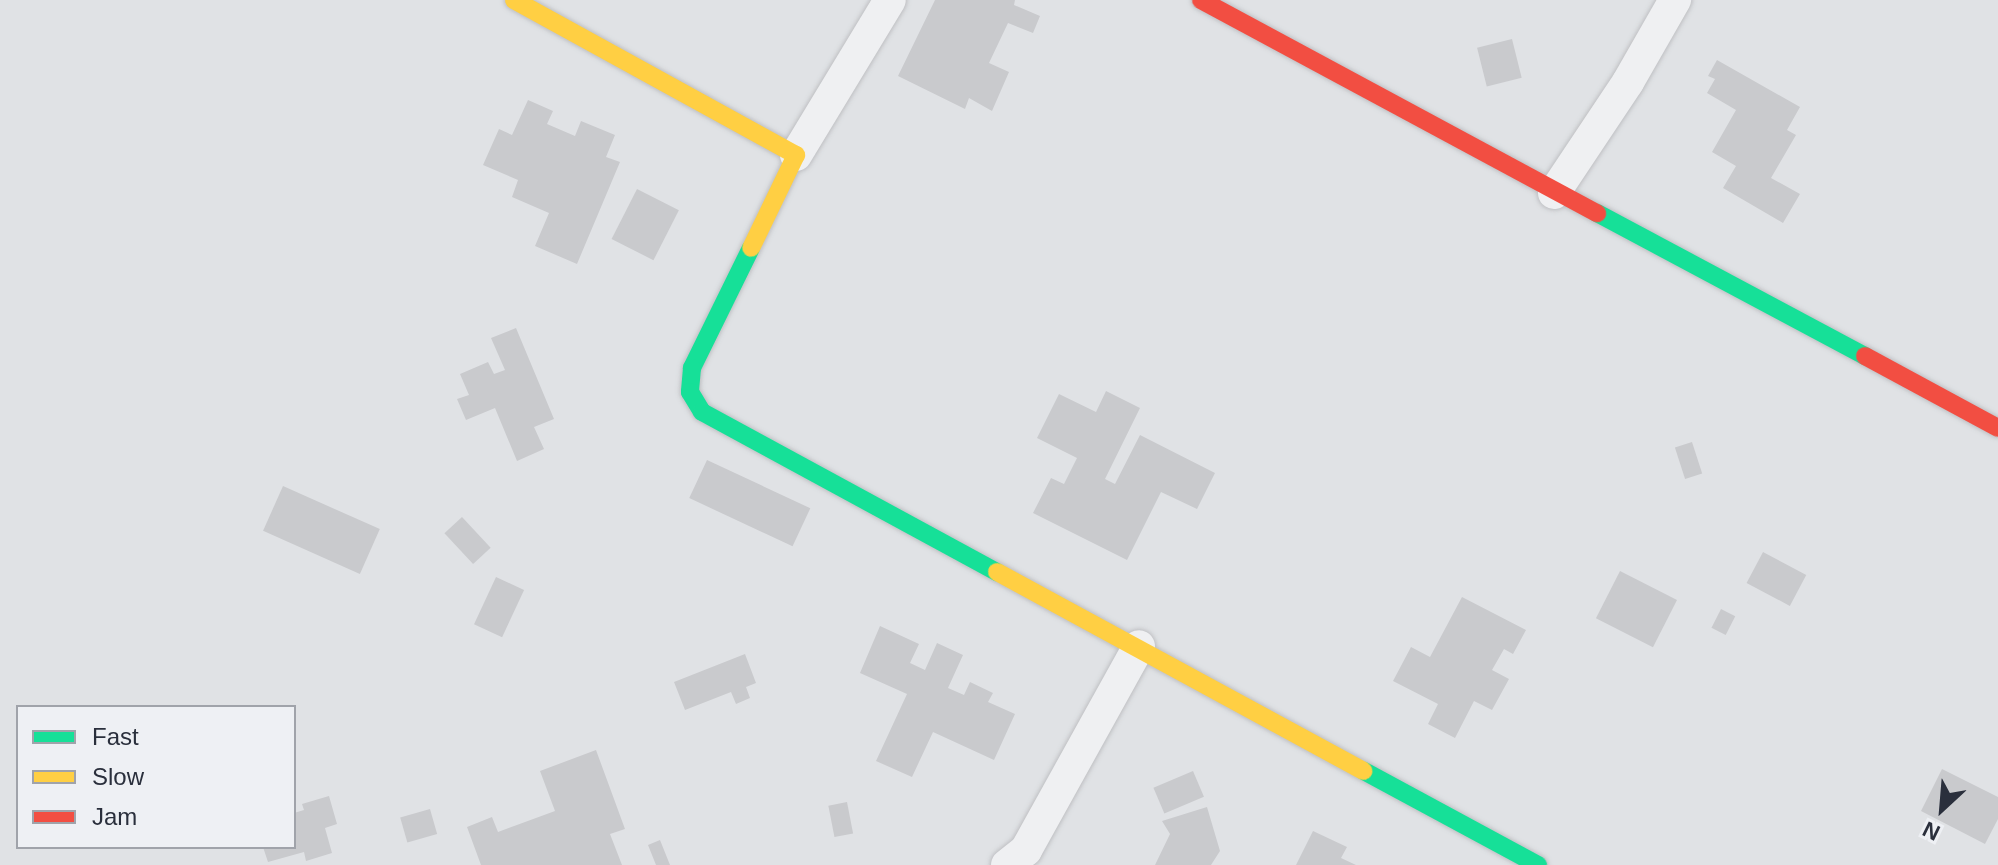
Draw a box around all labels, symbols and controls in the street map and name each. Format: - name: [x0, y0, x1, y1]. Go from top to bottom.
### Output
- legend: [16, 705, 296, 849]
- text: Fast: [92, 723, 139, 750]
- text: Slow: [92, 763, 144, 790]
- north arrow: [1902, 769, 1982, 849]
- text: Jam: [92, 803, 137, 830]
- text: N: [1919, 816, 1944, 846]

